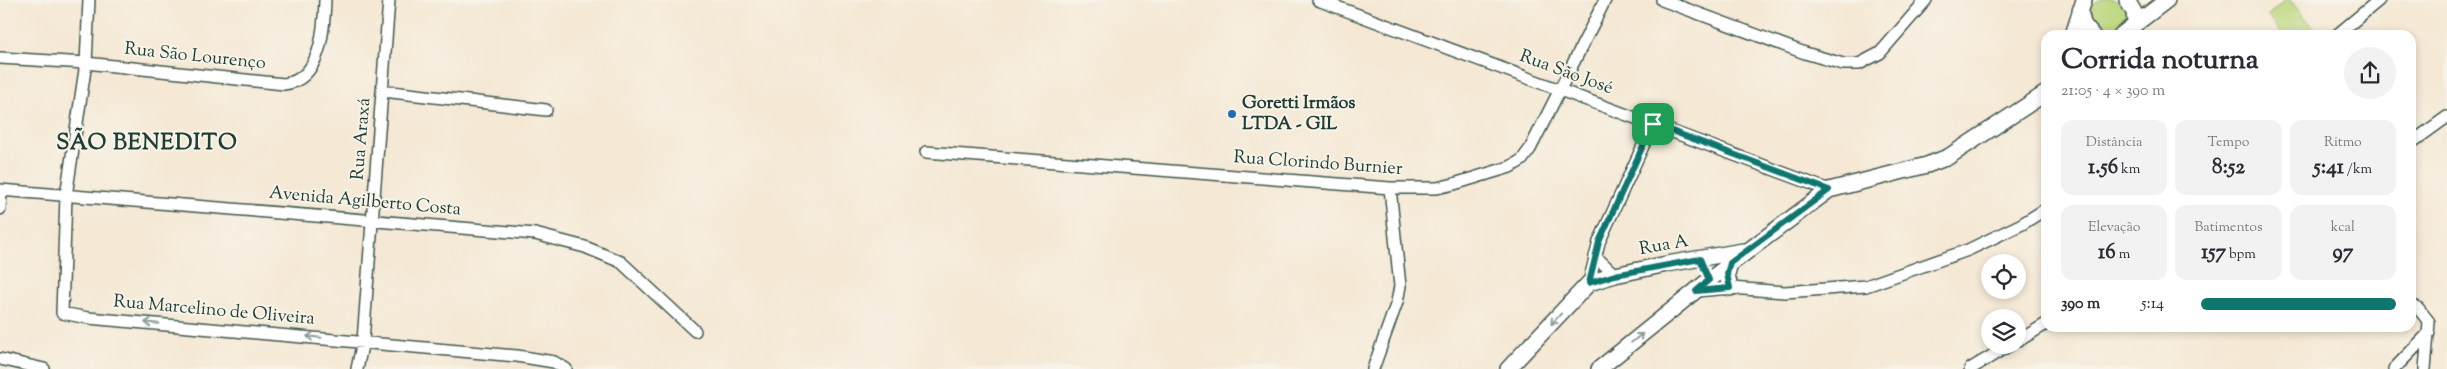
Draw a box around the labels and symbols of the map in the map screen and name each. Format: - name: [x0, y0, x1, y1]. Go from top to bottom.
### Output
- street label: Rua São Lourenço: [123, 37, 267, 77]
- street label: Rua São José: [1516, 44, 1616, 102]
- place label: Goretti Irmãos LTDA - GIL: [1242, 91, 1355, 138]
- street label: Rua Araxá: [345, 97, 379, 181]
- pin: [1632, 103, 1674, 145]
- marker: Goretti Irmãos LTDA - GIL: [1226, 108, 1238, 120]
- district label: SÃO BENEDITO: [56, 127, 238, 160]
- street label: Rua Clorindo Burnier: [1233, 145, 1404, 183]
- street label: Avenida Agilberto Costa: [268, 181, 462, 223]
- street label: Rua A: [1637, 229, 1691, 263]
- street label: Rua Marcelino de Oliveira: [112, 289, 316, 333]
- one-way arrow: [1550, 312, 1562, 325]
- one-way arrow: [145, 319, 161, 328]
- one-way arrow: [307, 332, 323, 341]
- one-way arrow: [1630, 333, 1643, 344]

